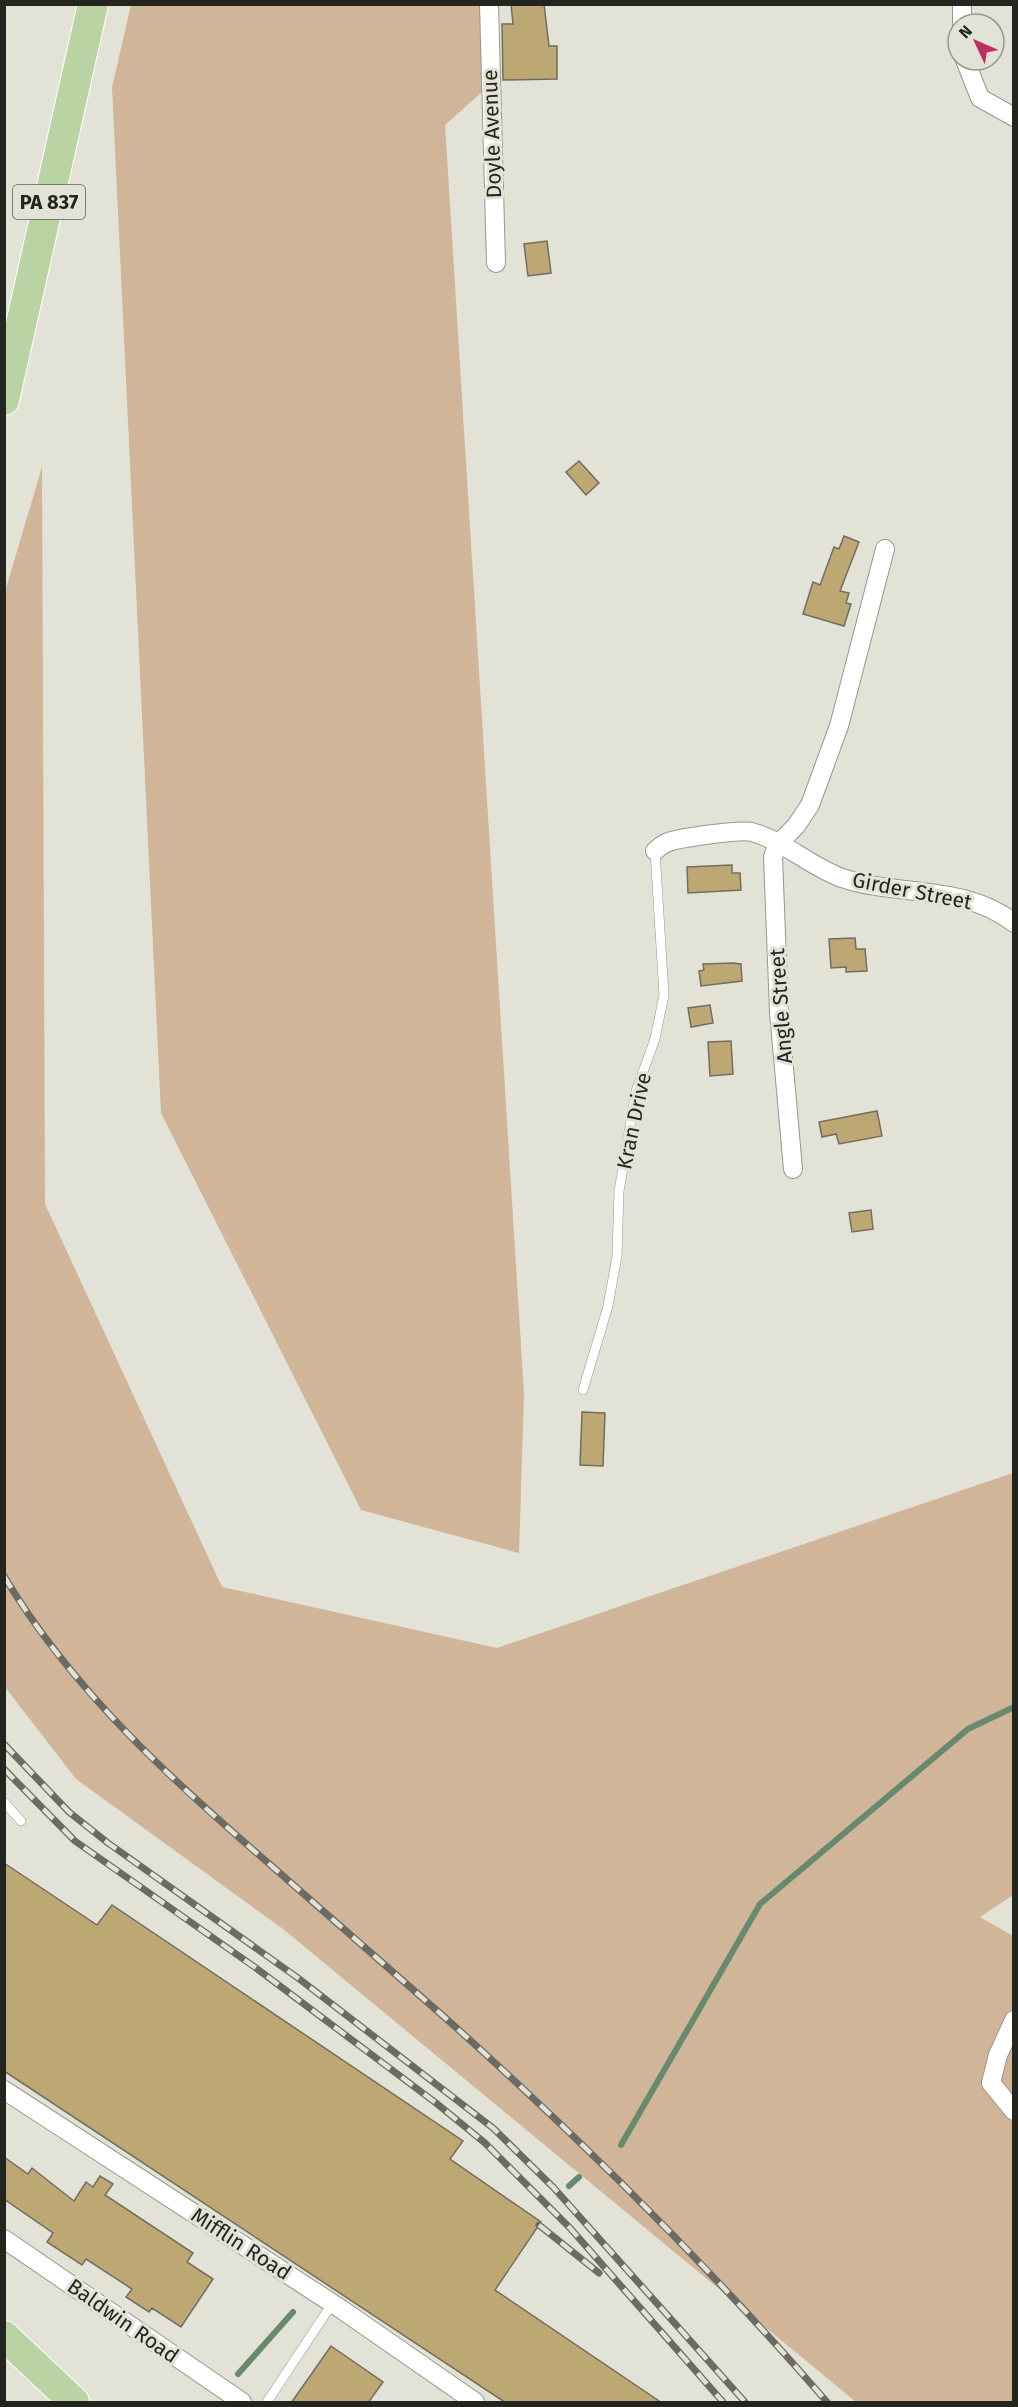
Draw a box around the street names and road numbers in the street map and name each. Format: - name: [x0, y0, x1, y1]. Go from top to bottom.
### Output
- street label: Doyle Avenue: [477, 69, 507, 199]
- road number: PA 837: [13, 185, 85, 219]
- street label: Girder Street: [850, 867, 974, 915]
- street label: Angle Street: [764, 947, 798, 1064]
- street label: Kran Drive: [611, 1070, 657, 1172]
- street label: Mifflin Road: [186, 2202, 296, 2286]
- street label: Baldwin Road: [62, 2273, 184, 2369]

